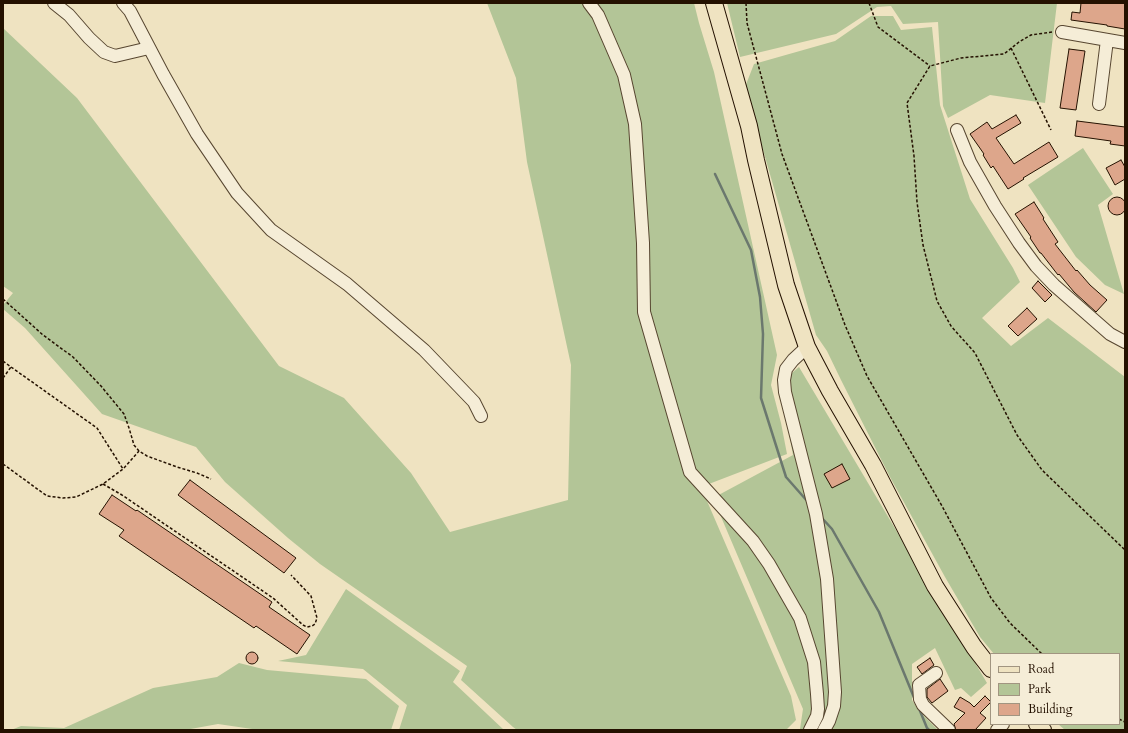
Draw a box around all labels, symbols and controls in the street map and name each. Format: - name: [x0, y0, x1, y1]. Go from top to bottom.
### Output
- legend: [990, 653, 1120, 725]
- text: Road: [1028, 661, 1054, 677]
- text: Park: [1028, 681, 1051, 697]
- text: Building: [1028, 701, 1072, 717]

